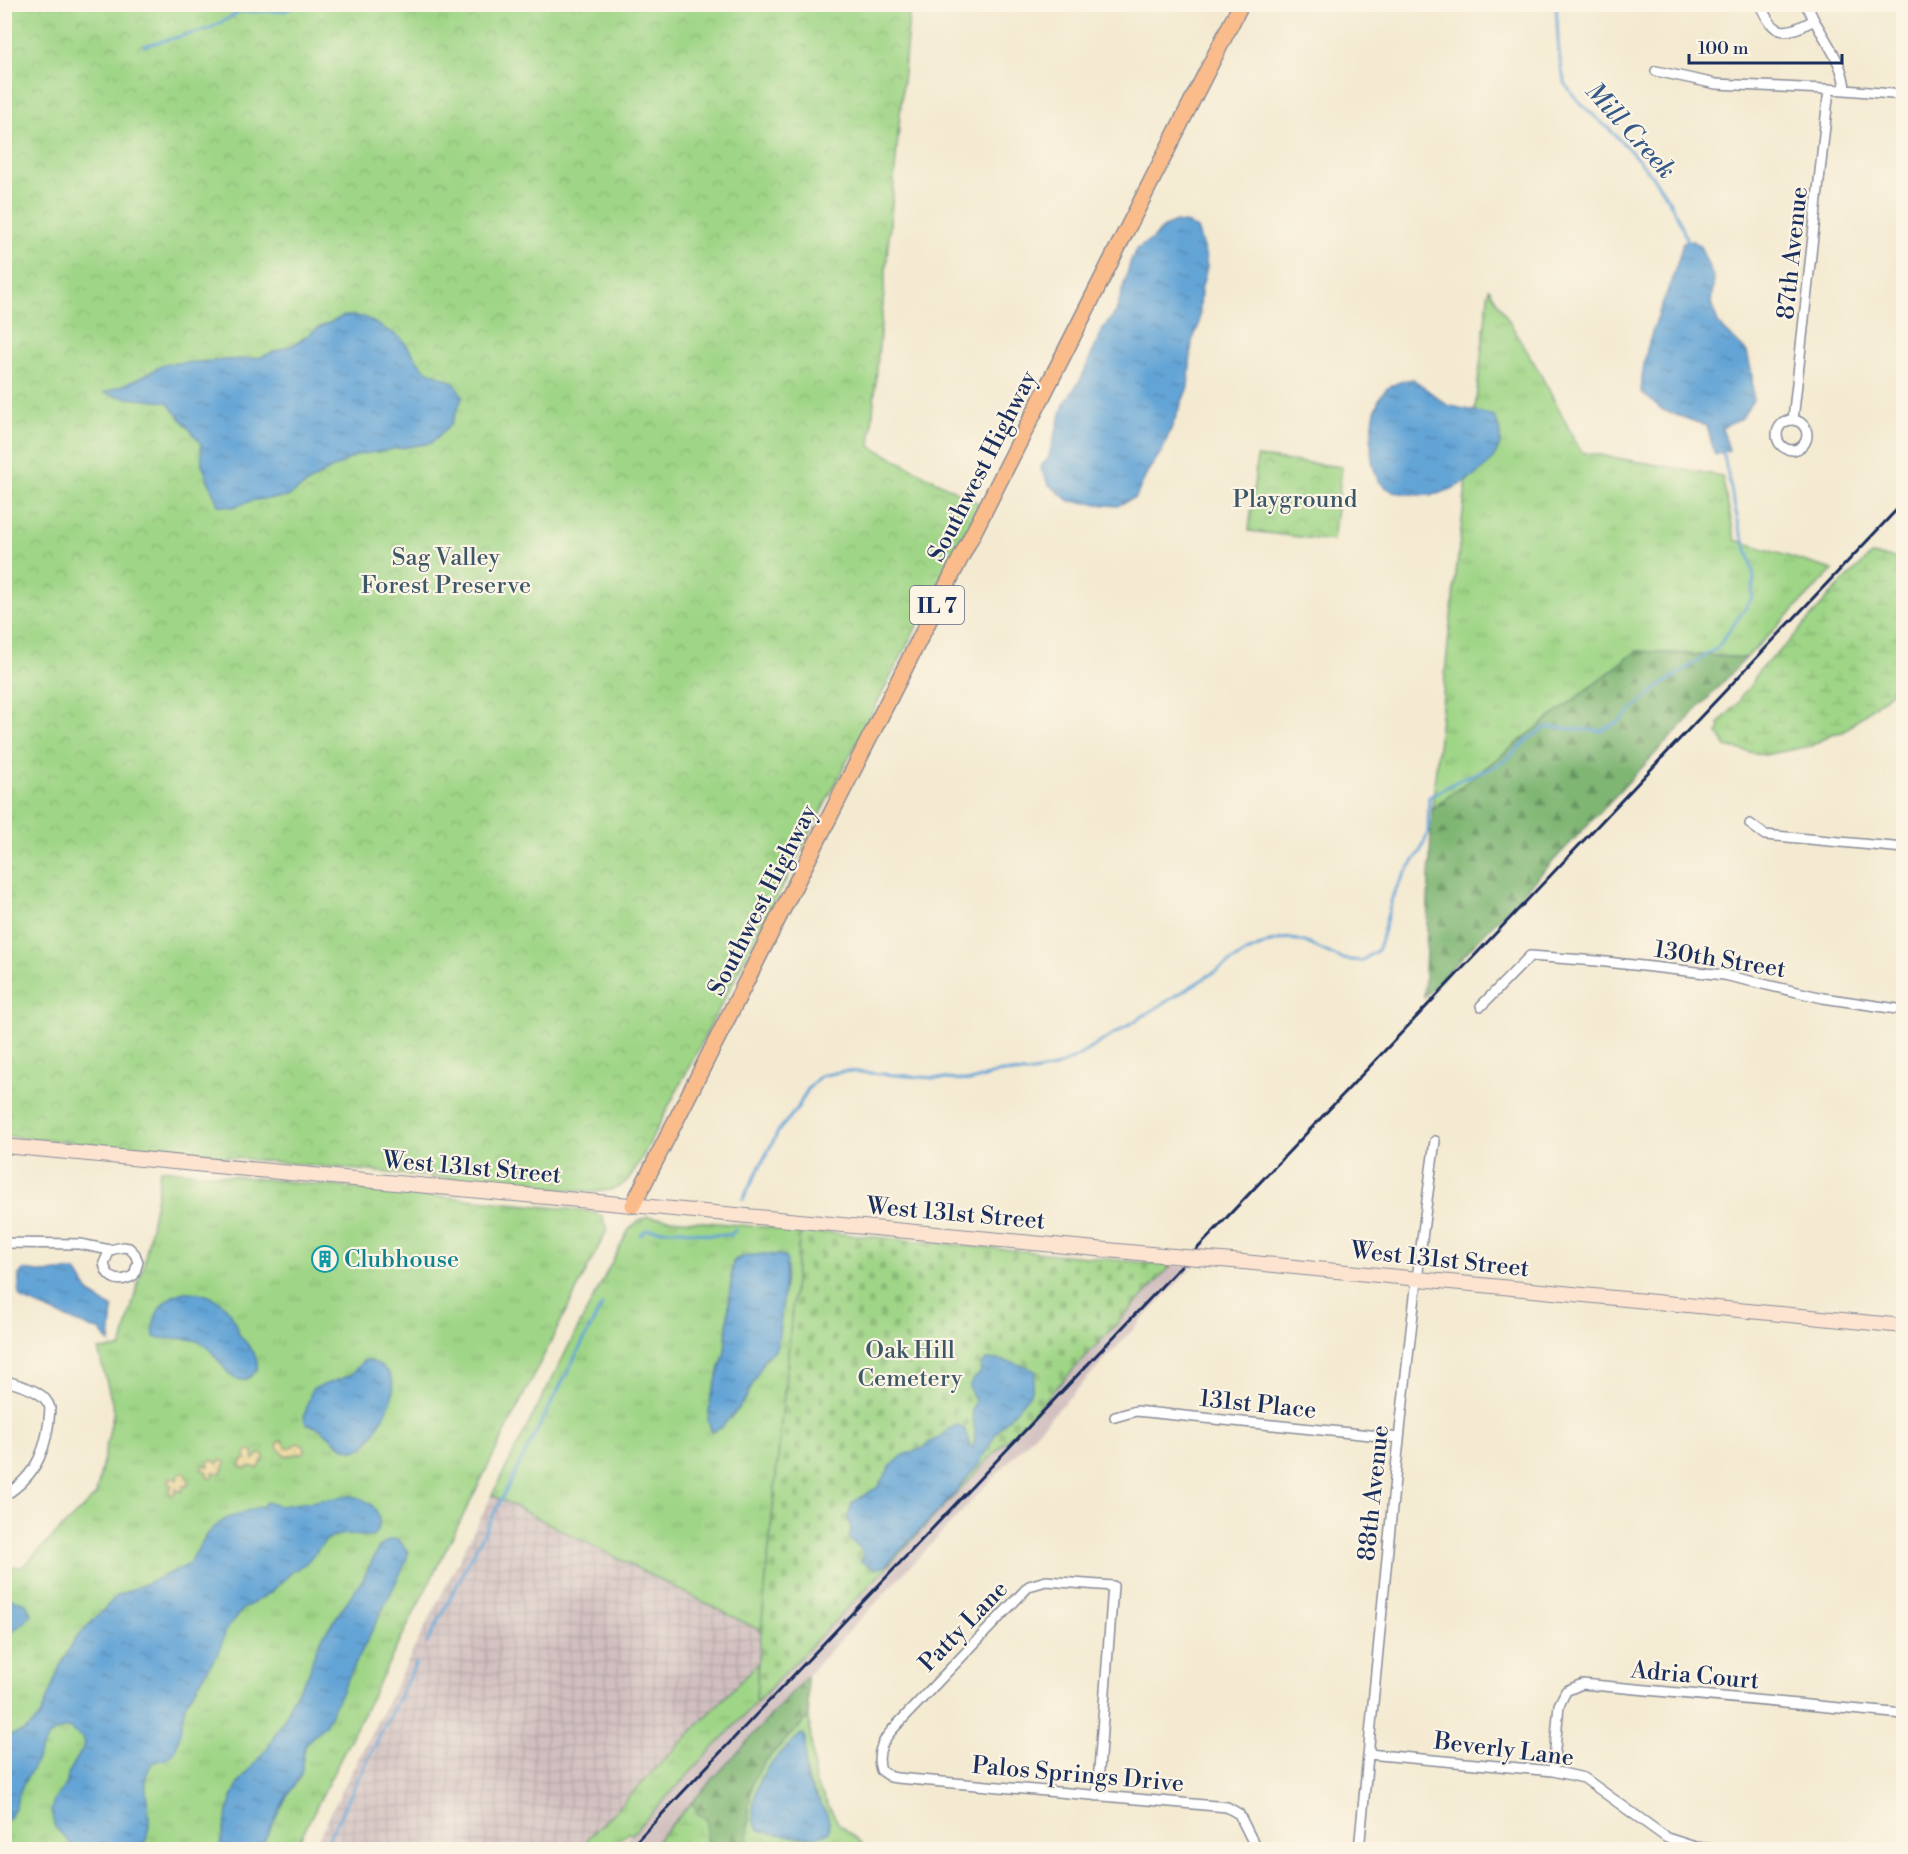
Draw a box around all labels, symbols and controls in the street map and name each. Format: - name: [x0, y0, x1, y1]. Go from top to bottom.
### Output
- scale bar: [1689, 27, 1842, 65]
- text: 100 m: [1698, 37, 1749, 60]
- water label: Mill Creek: [1578, 76, 1682, 186]
- street label: 87th Avenue: [1771, 185, 1815, 321]
- street label: Southwest Highway: [922, 366, 1044, 567]
- park label: Playground: [1233, 485, 1358, 515]
- park label: Sag Valley Forest Preserve: [361, 543, 531, 601]
- road number: IL 7: [910, 586, 964, 624]
- street label: Southwest Highway: [702, 800, 824, 1001]
- street label: 130th Street: [1652, 935, 1788, 985]
- street label: West 131st Street: [380, 1145, 563, 1191]
- street label: West 131st Street: [864, 1191, 1047, 1237]
- street label: West 131st Street: [1348, 1236, 1531, 1284]
- building icon: Clubhouse: [310, 1244, 340, 1274]
- place label: Clubhouse: [344, 1245, 459, 1275]
- park label: Oak Hill Cemetery: [857, 1336, 963, 1394]
- street label: 131st Place: [1198, 1384, 1318, 1426]
- street label: 88th Avenue: [1352, 1424, 1396, 1563]
- street label: Patty Lane: [913, 1575, 1015, 1679]
- street label: Adria Court: [1628, 1655, 1761, 1697]
- street label: Beverly Lane: [1431, 1726, 1576, 1773]
- street label: Palos Springs Drive: [970, 1751, 1185, 1799]

